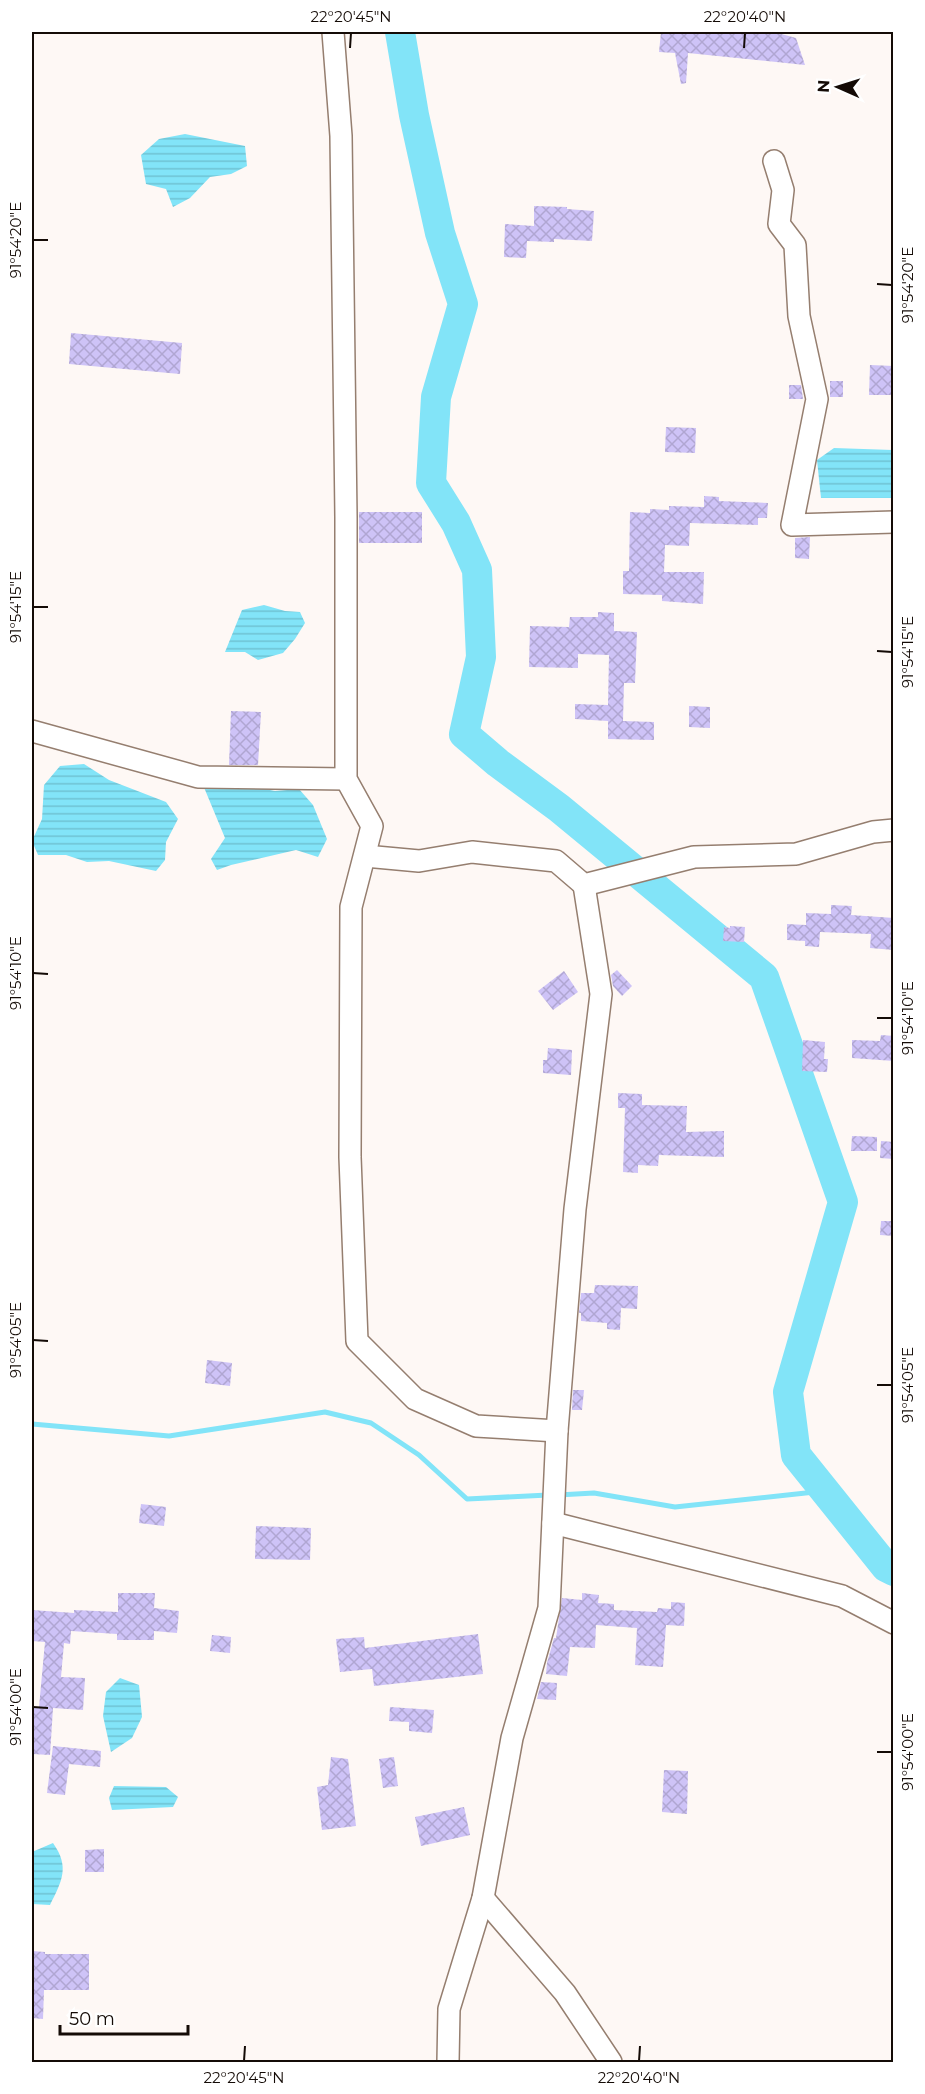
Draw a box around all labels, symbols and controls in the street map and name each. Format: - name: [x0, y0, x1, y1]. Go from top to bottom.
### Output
- text: 22°20'45"N: [311, 7, 391, 26]
- text: 22°20'40"N: [704, 7, 786, 26]
- north arrow: [808, 57, 868, 117]
- text: N: [814, 79, 833, 93]
- text: 91°54'20"E: [6, 202, 25, 278]
- text: 91°54'20"E: [898, 247, 917, 323]
- text: 91°54'15"E: [6, 571, 25, 643]
- text: 91°54'15"E: [898, 616, 917, 688]
- text: 91°54'10"E: [6, 936, 25, 1010]
- text: 91°54'10"E: [898, 981, 917, 1055]
- text: 91°54'05"E: [6, 1302, 25, 1378]
- text: 91°54'05"E: [898, 1347, 917, 1423]
- text: 91°54'00"E: [6, 1668, 25, 1746]
- text: 91°54'00"E: [898, 1713, 917, 1791]
- scale bar: [60, 1998, 188, 2036]
- text: 50 m: [69, 2008, 115, 2030]
- text: 22°20'45"N: [204, 2068, 284, 2087]
- text: 22°20'40"N: [598, 2068, 680, 2087]

